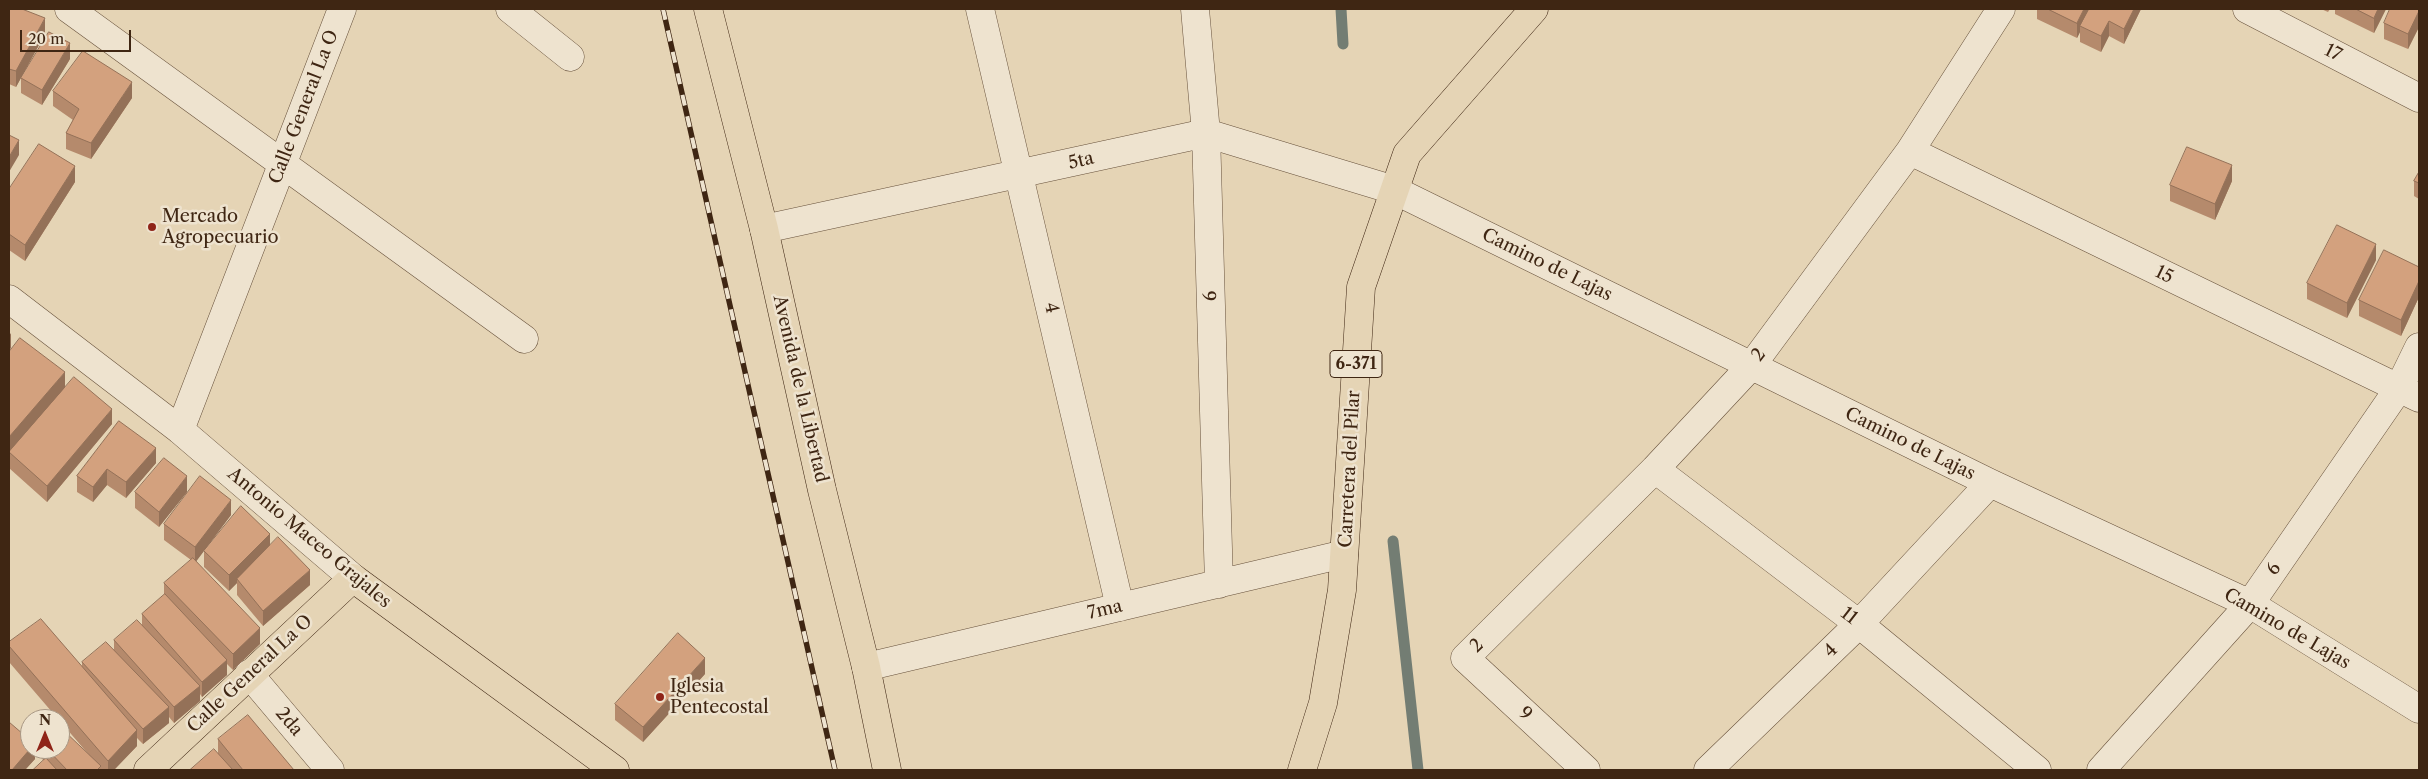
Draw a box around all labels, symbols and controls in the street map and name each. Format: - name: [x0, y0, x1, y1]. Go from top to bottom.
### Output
- scale bar: [22, 20, 134, 52]
- street label: Calle General La O: [265, 27, 343, 187]
- text: 20 m: [28, 29, 64, 48]
- street label: 17: [2321, 40, 2345, 66]
- street label: 5ta: [1066, 148, 1096, 174]
- place label: Mercado Agropecuario: [162, 206, 278, 248]
- marker: Mercado Agropecuario: [146, 221, 158, 233]
- street label: Camino de Lajas: [1478, 224, 1616, 306]
- street label: 15: [2151, 261, 2177, 289]
- street label: 6: [1200, 290, 1222, 302]
- street label: Avenida de la Libertad: [768, 293, 832, 485]
- street label: 4: [1039, 301, 1063, 315]
- street label: 2: [1747, 344, 1771, 366]
- road number: 6-371: [1330, 350, 1382, 378]
- street label: Carretera del Pilar: [1335, 390, 1365, 548]
- street label: Camino de Lajas: [1841, 403, 1979, 485]
- street label: Antonio Maceo Grajales: [223, 463, 395, 613]
- street label: 6: [2262, 558, 2286, 580]
- street label: Camino de Lajas: [2220, 584, 2354, 674]
- street label: 7ma: [1085, 596, 1125, 624]
- street label: 11: [1836, 603, 1862, 629]
- street label: Calle General La O: [183, 611, 317, 737]
- street label: 2: [1466, 635, 1488, 657]
- street label: 4: [1820, 640, 1842, 662]
- place label: Iglesia Pentecostal: [670, 676, 769, 719]
- marker: Iglesia Pentecostal: [654, 691, 666, 703]
- street label: 2da: [271, 703, 307, 741]
- street label: 9: [1514, 703, 1536, 725]
- north arrow: [20, 709, 70, 759]
- text: N: [39, 711, 51, 729]

